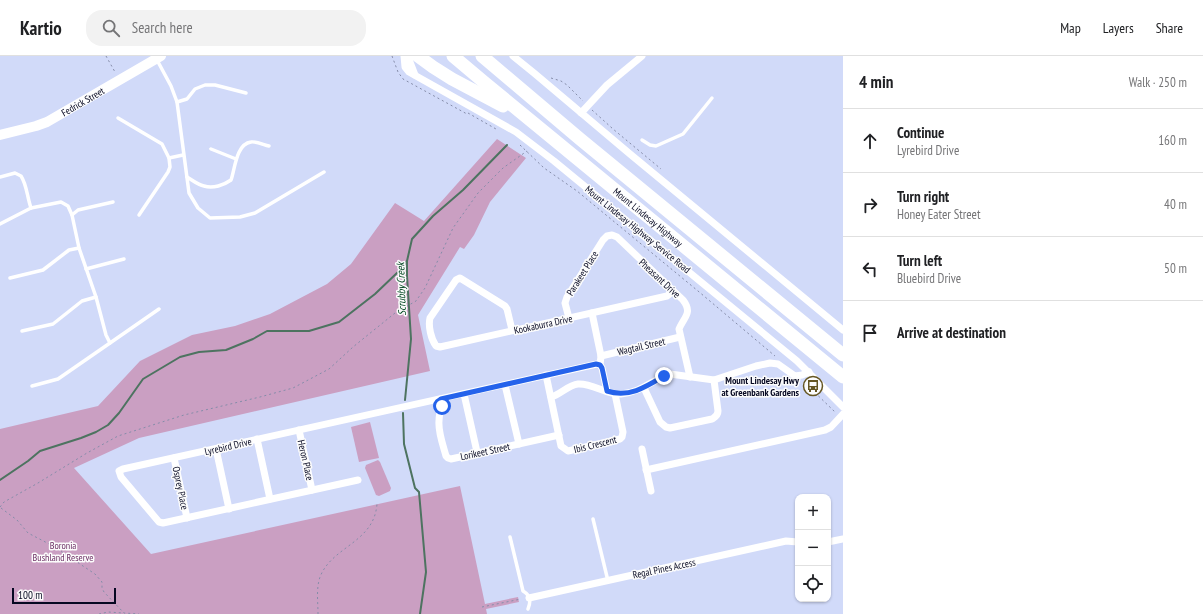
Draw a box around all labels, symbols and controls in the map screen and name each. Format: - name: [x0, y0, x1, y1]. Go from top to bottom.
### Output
- search box: [86, 10, 366, 46]
- text: Kartio: [20, 16, 62, 40]
- icon: search: [100, 17, 122, 39]
- text: Search here: [132, 18, 193, 37]
- text: Map: [1060, 19, 1081, 37]
- text: Layers: [1103, 19, 1134, 37]
- text: Share: [1156, 19, 1183, 37]
- text: 4 min: [859, 71, 893, 93]
- text: Walk · 250 m: [1129, 74, 1187, 91]
- street label: Fedrick Street: [59, 84, 107, 119]
- text: Continue: [897, 123, 944, 142]
- icon: ahead: [859, 130, 881, 152]
- text: 160 m: [1158, 132, 1187, 149]
- text: Lyrebird Drive: [897, 142, 959, 159]
- street label: Mount Lindesay Highway Service Road: [582, 183, 693, 276]
- street label: Mount Lindesay Highway: [610, 185, 686, 250]
- text: Turn right: [897, 187, 949, 206]
- icon: right: [859, 194, 881, 216]
- text: 40 m: [1164, 196, 1187, 213]
- text: Honey Eater Street: [897, 206, 981, 223]
- street label: Parakeet Place: [564, 249, 601, 298]
- text: Turn left: [897, 251, 942, 270]
- street label: Pheasant Drive: [636, 256, 683, 301]
- icon: left: [859, 258, 881, 280]
- water label: Scrubby Creek: [393, 260, 409, 316]
- text: 50 m: [1164, 260, 1187, 277]
- text: Bluebird Drive: [897, 270, 961, 287]
- street label: Kookaburra Drive: [513, 312, 574, 337]
- icon: arrive: [859, 322, 881, 344]
- text: Arrive at destination: [897, 323, 1006, 342]
- street label: Wagtail Street: [616, 335, 667, 358]
- route end: [655, 367, 673, 385]
- place label: Mount Lindesay Hwy at Greenbank Gardens: [721, 374, 800, 399]
- bus stop icon: Mount Lindesay Hwy at Greenbank Gardens: [802, 375, 824, 397]
- route start: [433, 397, 451, 415]
- street label: Ibis Crescent: [572, 433, 618, 456]
- street label: Lyrebird Drive: [203, 435, 253, 458]
- street label: Heron Place: [295, 438, 317, 482]
- street label: Lorikeet Street: [459, 440, 511, 463]
- street label: Osprey Place: [170, 465, 191, 511]
- map controls: [795, 494, 831, 602]
- button: +: [795, 494, 831, 530]
- button: −: [795, 530, 831, 566]
- park label: Boronia Bushland Reserve: [33, 539, 93, 564]
- street label: Regal Pines Access: [631, 555, 697, 581]
- button: locate: [795, 566, 831, 602]
- scale bar: [12, 586, 116, 605]
- text: 100 m: [18, 588, 42, 602]

